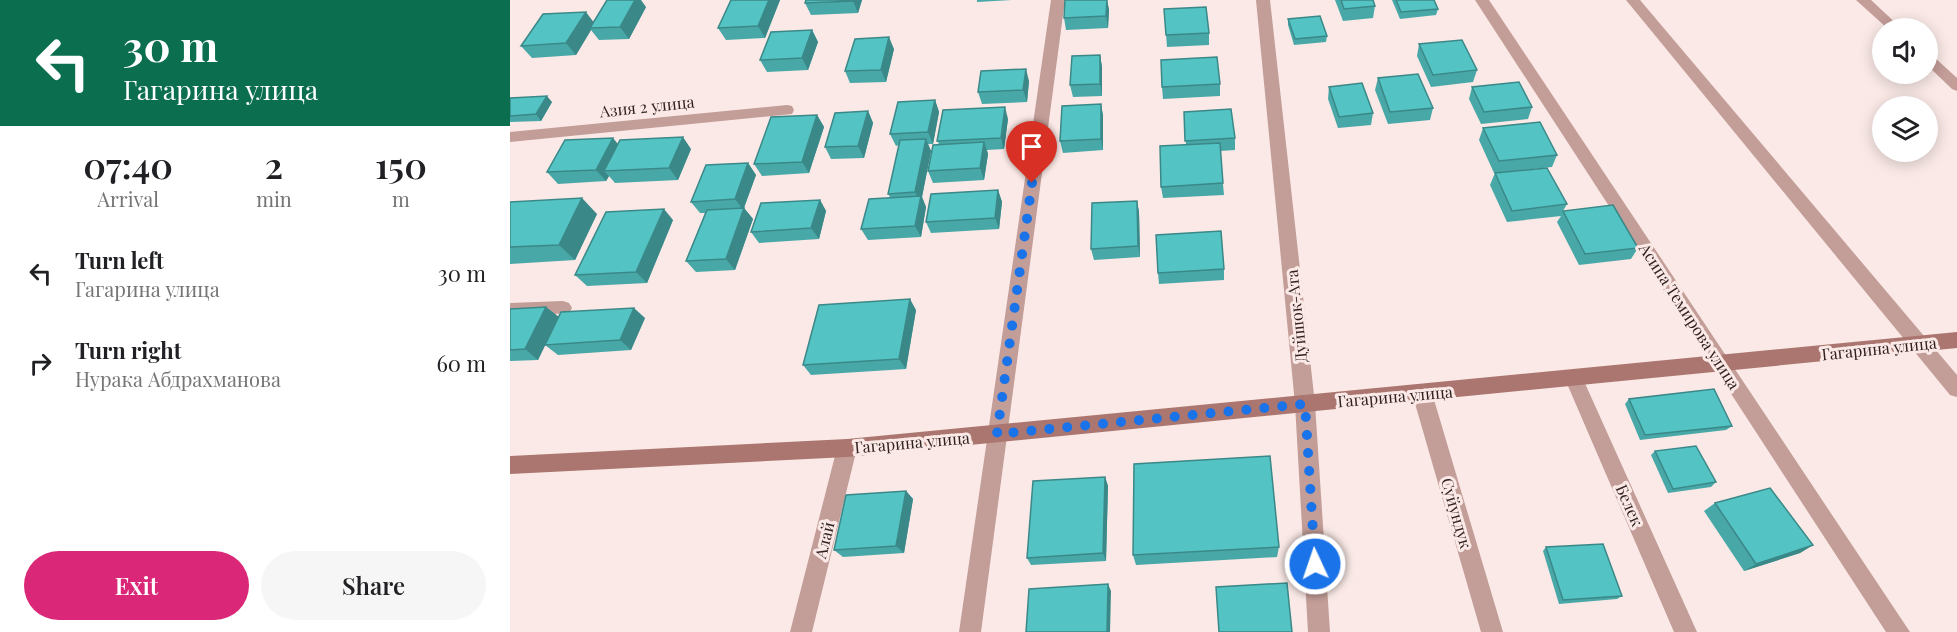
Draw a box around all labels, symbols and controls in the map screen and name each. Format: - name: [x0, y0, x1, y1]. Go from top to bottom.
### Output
- text: 30 m: [123, 17, 218, 73]
- map controls: [1872, 18, 1938, 162]
- button: sound: [1872, 18, 1938, 84]
- icon: left: [24, 24, 102, 102]
- text: Гагарина улица: [123, 71, 318, 107]
- street label: Азия 2 улица: [598, 91, 695, 122]
- button: layers: [1872, 96, 1938, 162]
- pin: [1006, 121, 1057, 183]
- icon: arrive: [1015, 130, 1048, 163]
- text: 07:40: [83, 140, 173, 188]
- text: 2: [265, 140, 283, 188]
- text: 150: [375, 140, 427, 188]
- text: Arrival: [97, 185, 159, 212]
- text: min: [256, 185, 292, 212]
- text: m: [392, 185, 410, 212]
- street label: Асипа Темирова улица: [1634, 238, 1745, 393]
- text: Turn left: [75, 245, 164, 275]
- icon: left: [24, 257, 57, 290]
- text: 30 m: [438, 258, 486, 288]
- street label: Дуйшок-Ата: [1281, 269, 1311, 363]
- text: Гагарина улица: [75, 275, 220, 302]
- street label: Гагарина улица: [1820, 332, 1938, 364]
- text: Turn right: [75, 335, 181, 365]
- icon: right: [24, 347, 57, 380]
- text: 60 m: [436, 348, 486, 378]
- text: Нурака Абдрахманова: [75, 365, 281, 392]
- street label: Гагарина улица: [1336, 380, 1454, 412]
- street label: Гагарина улица: [853, 426, 971, 458]
- street label: Суйундук: [1437, 475, 1477, 551]
- street label: Белек: [1612, 481, 1648, 529]
- street label: Алай: [809, 519, 839, 561]
- position arrow: [1283, 532, 1347, 596]
- button: Exit: [24, 551, 249, 620]
- button: Share: [261, 551, 486, 620]

